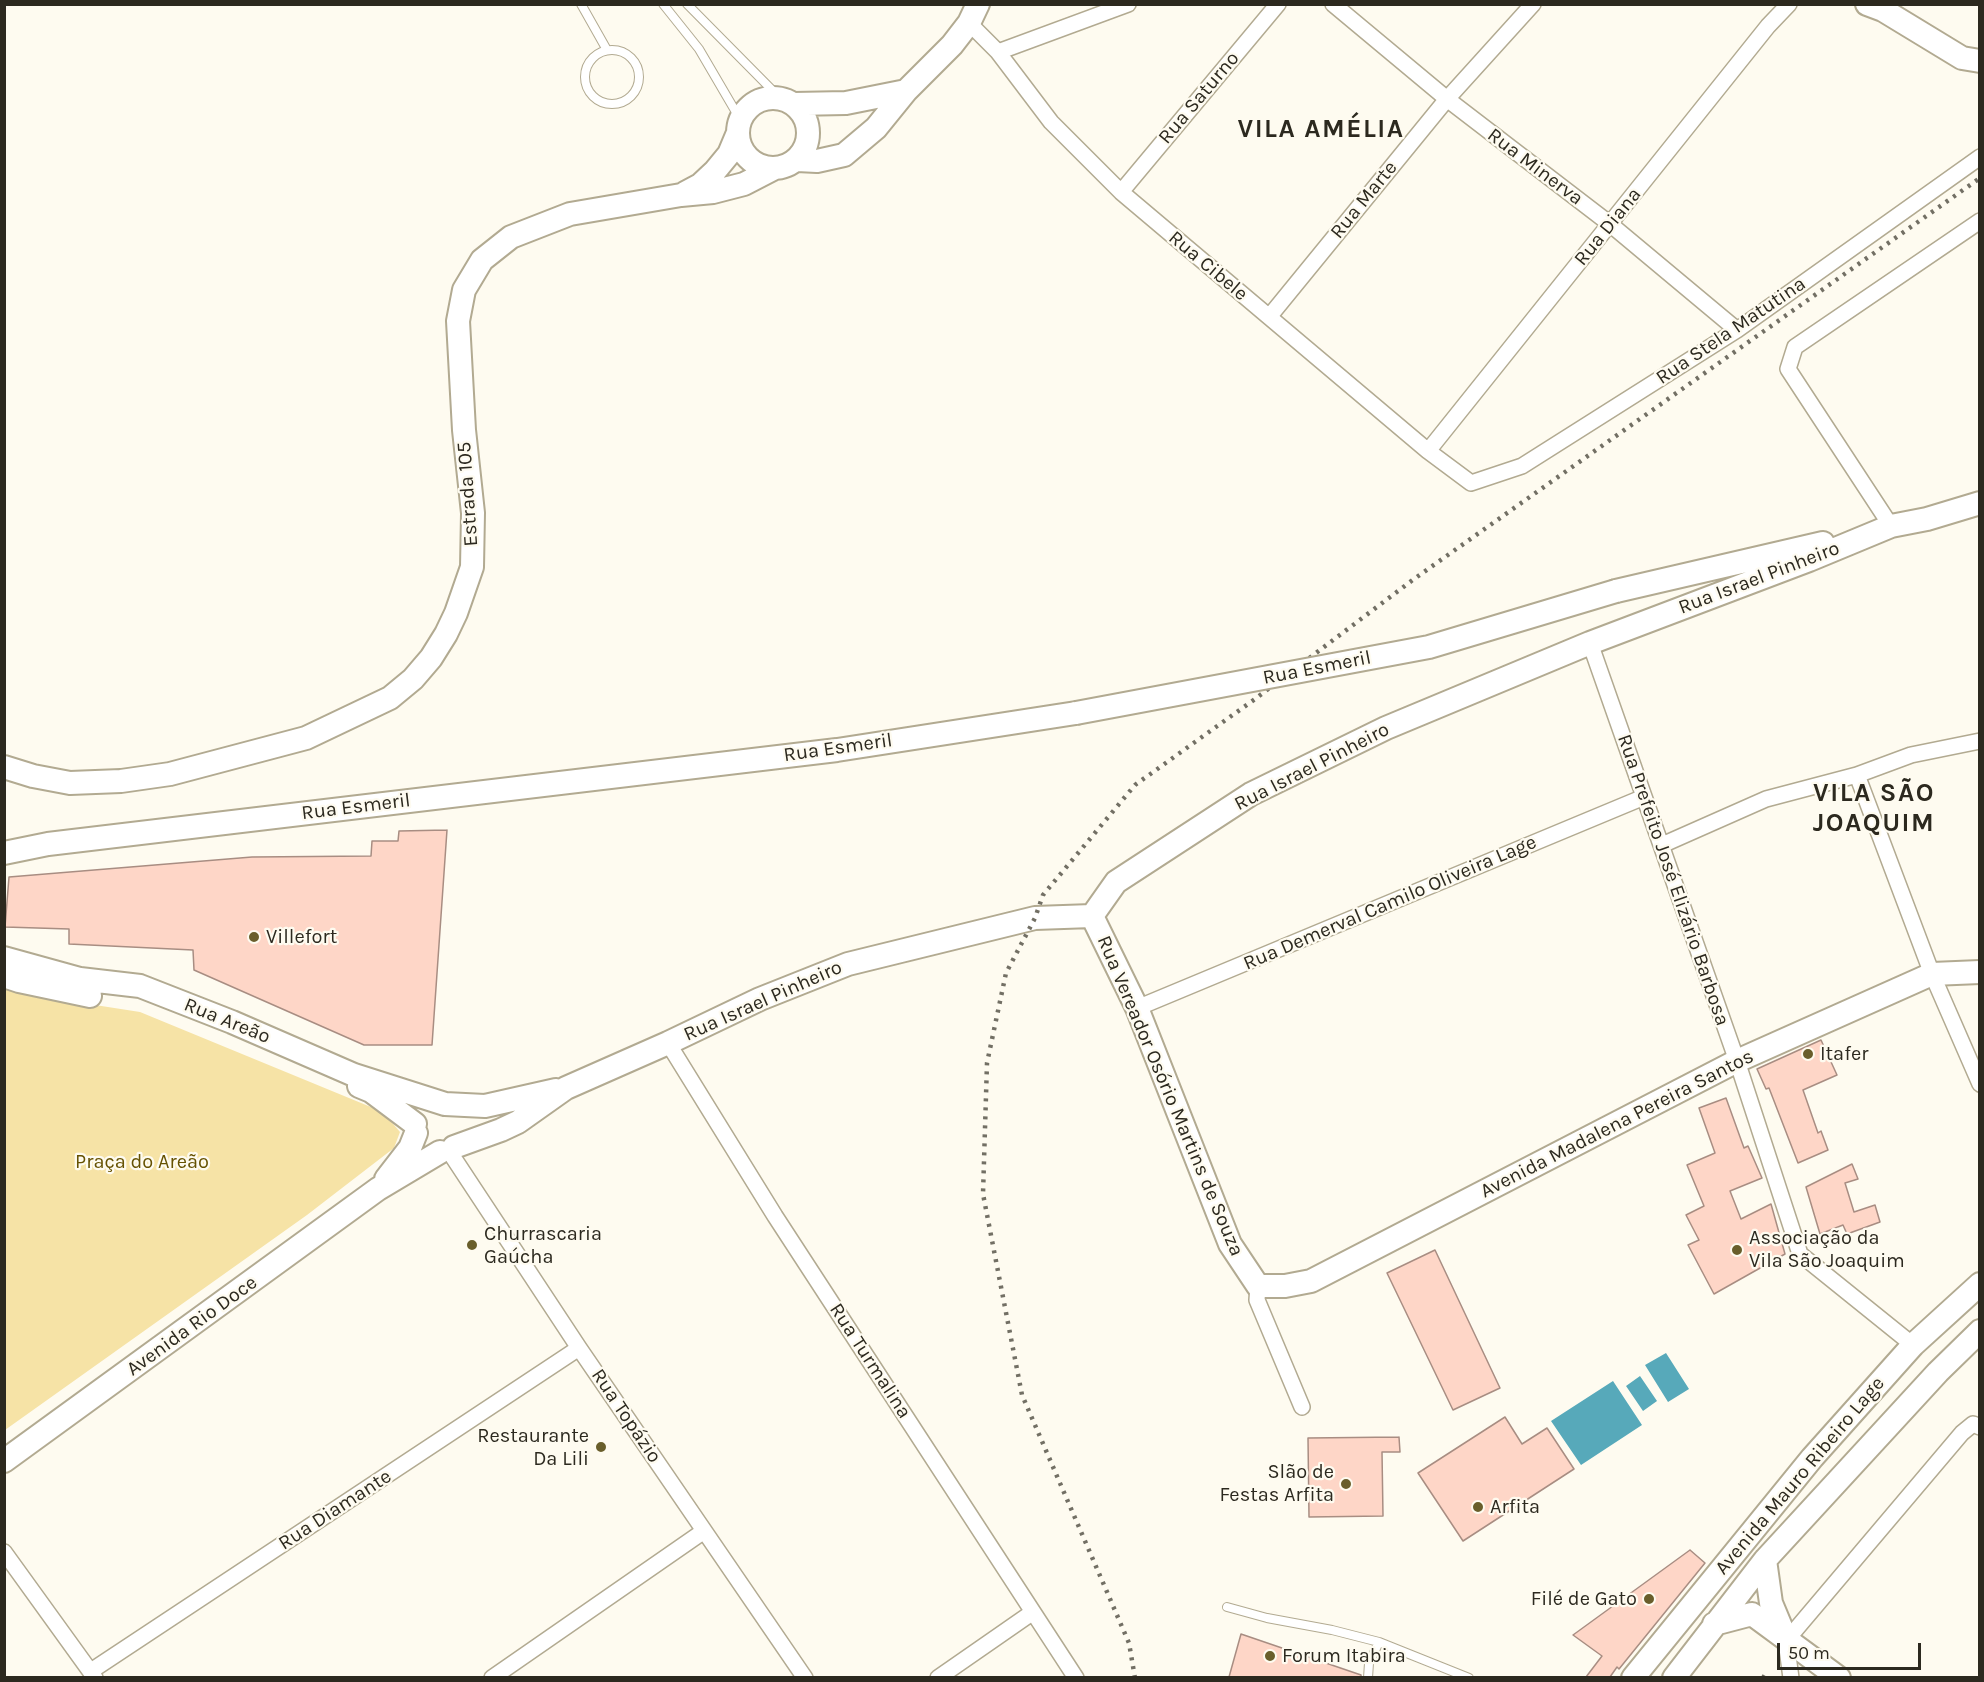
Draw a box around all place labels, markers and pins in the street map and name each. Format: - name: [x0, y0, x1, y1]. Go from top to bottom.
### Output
- place label: Villefort: [266, 925, 337, 949]
- marker: Villefort: [247, 930, 261, 944]
- place label: Itafer: [1820, 1042, 1868, 1066]
- marker: Itafer: [1801, 1047, 1815, 1061]
- place label: Churrascaria Gaúcha: [484, 1222, 602, 1269]
- place label: Associação da Vila São Joaquim: [1749, 1226, 1905, 1273]
- marker: Churrascaria Gaúcha: [465, 1238, 479, 1252]
- marker: Associação da Vila São Joaquim: [1730, 1243, 1744, 1257]
- place label: Restaurante Da Lili: [477, 1424, 589, 1471]
- marker: Restaurante Da Lili: [594, 1440, 608, 1454]
- place label: Slão de Festas Arfita: [1219, 1460, 1334, 1507]
- marker: Slão de Festas Arfita: [1339, 1477, 1353, 1491]
- place label: Arfita: [1490, 1495, 1540, 1519]
- marker: Arfita: [1471, 1500, 1485, 1514]
- place label: Filé de Gato: [1531, 1587, 1637, 1611]
- marker: Filé de Gato: [1642, 1592, 1656, 1606]
- place label: Forum Itabira: [1282, 1644, 1406, 1668]
- marker: Forum Itabira: [1263, 1649, 1277, 1663]

